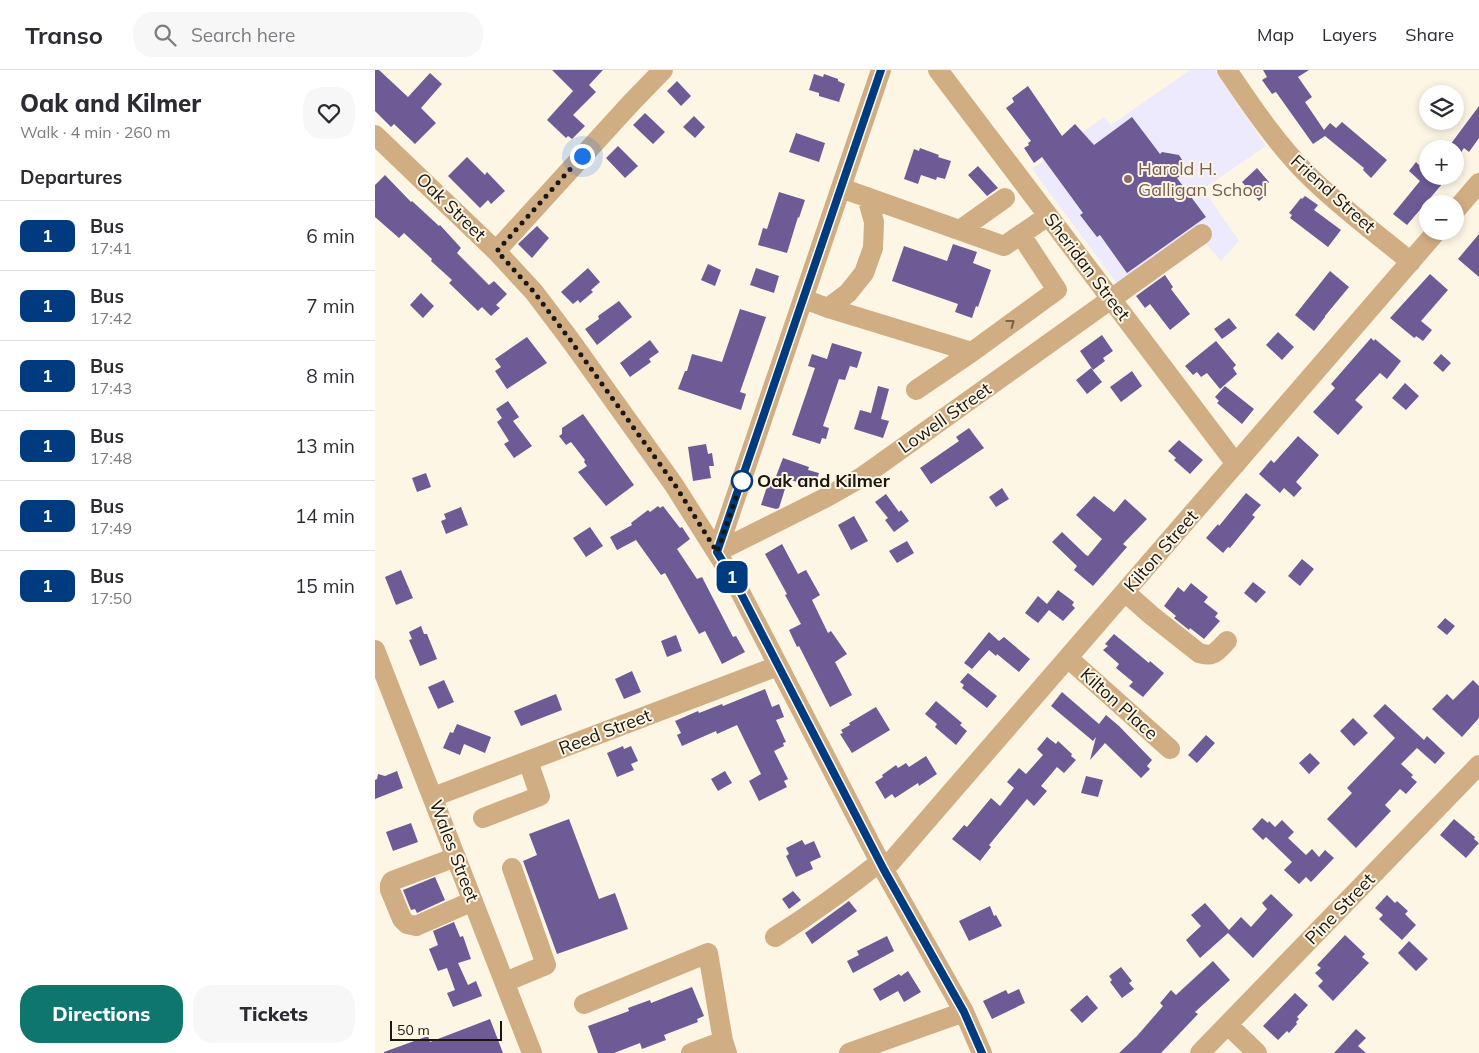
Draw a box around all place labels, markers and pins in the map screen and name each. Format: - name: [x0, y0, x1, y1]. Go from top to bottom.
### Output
- place label: Harold H. Galligan School: [1138, 157, 1267, 201]
- marker: Harold H. Galligan School: [1122, 173, 1134, 185]
- place label: Oak and Kilmer: [757, 469, 891, 492]
- marker: Oak and Kilmer: [731, 470, 753, 492]

